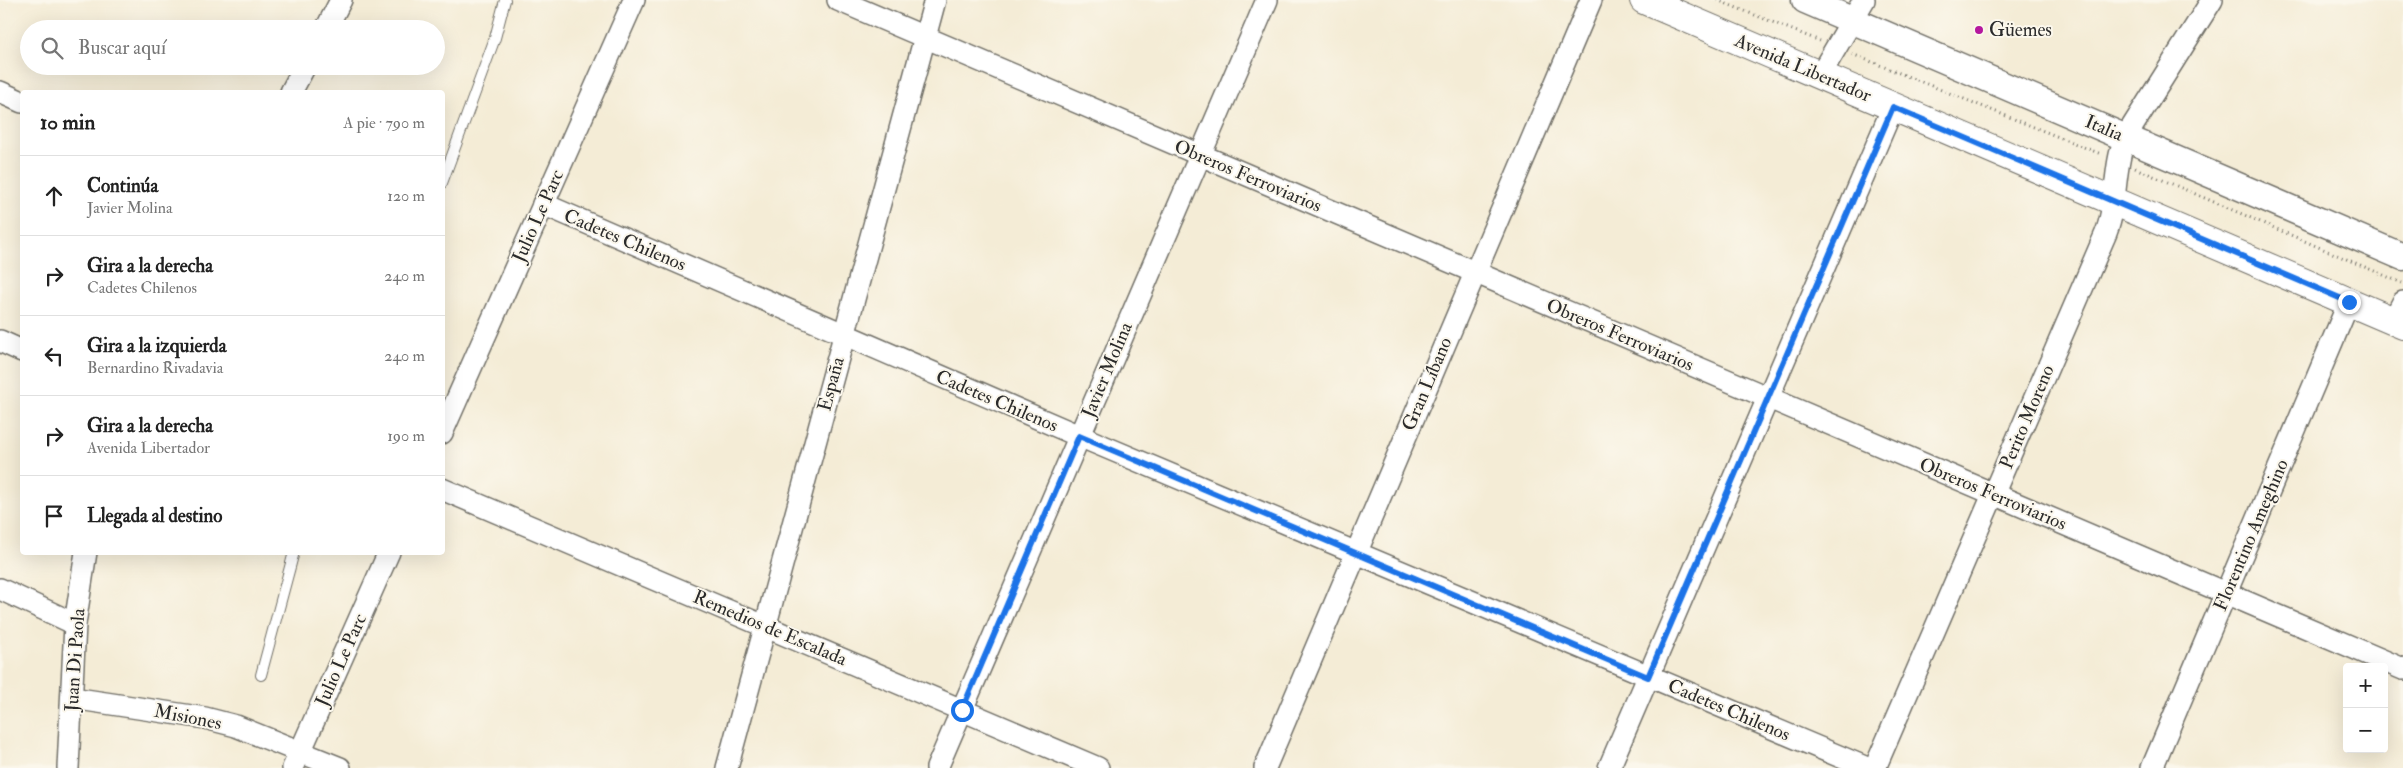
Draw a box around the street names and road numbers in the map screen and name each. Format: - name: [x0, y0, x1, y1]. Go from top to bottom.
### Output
- street label: Avenida Libertador: [1730, 28, 1875, 108]
- street label: Italia: [2081, 109, 2127, 147]
- street label: Obreros Ferroviarios: [1171, 134, 1325, 218]
- street label: Julio Le Parc: [507, 166, 569, 267]
- street label: Cadetes Chilenos: [560, 203, 690, 277]
- street label: Obreros Ferroviarios: [1543, 293, 1697, 377]
- street label: Javier Molina: [1076, 318, 1138, 422]
- street label: Gran Líbano: [1397, 334, 1457, 434]
- street label: España: [812, 354, 851, 414]
- street label: Perito Moreno: [1994, 361, 2060, 473]
- street label: Cadetes Chilenos: [932, 364, 1062, 438]
- street label: Obreros Ferroviarios: [1916, 452, 2070, 536]
- street label: Florentino Ameghino: [2208, 455, 2294, 615]
- street label: Remedios de Escalada: [689, 585, 851, 671]
- street label: Juan Di Paola: [59, 607, 91, 713]
- street label: Julio Le Parc: [310, 610, 372, 711]
- street label: Cadetes Chilenos: [1664, 673, 1794, 747]
- street label: Misiones: [152, 699, 224, 735]

